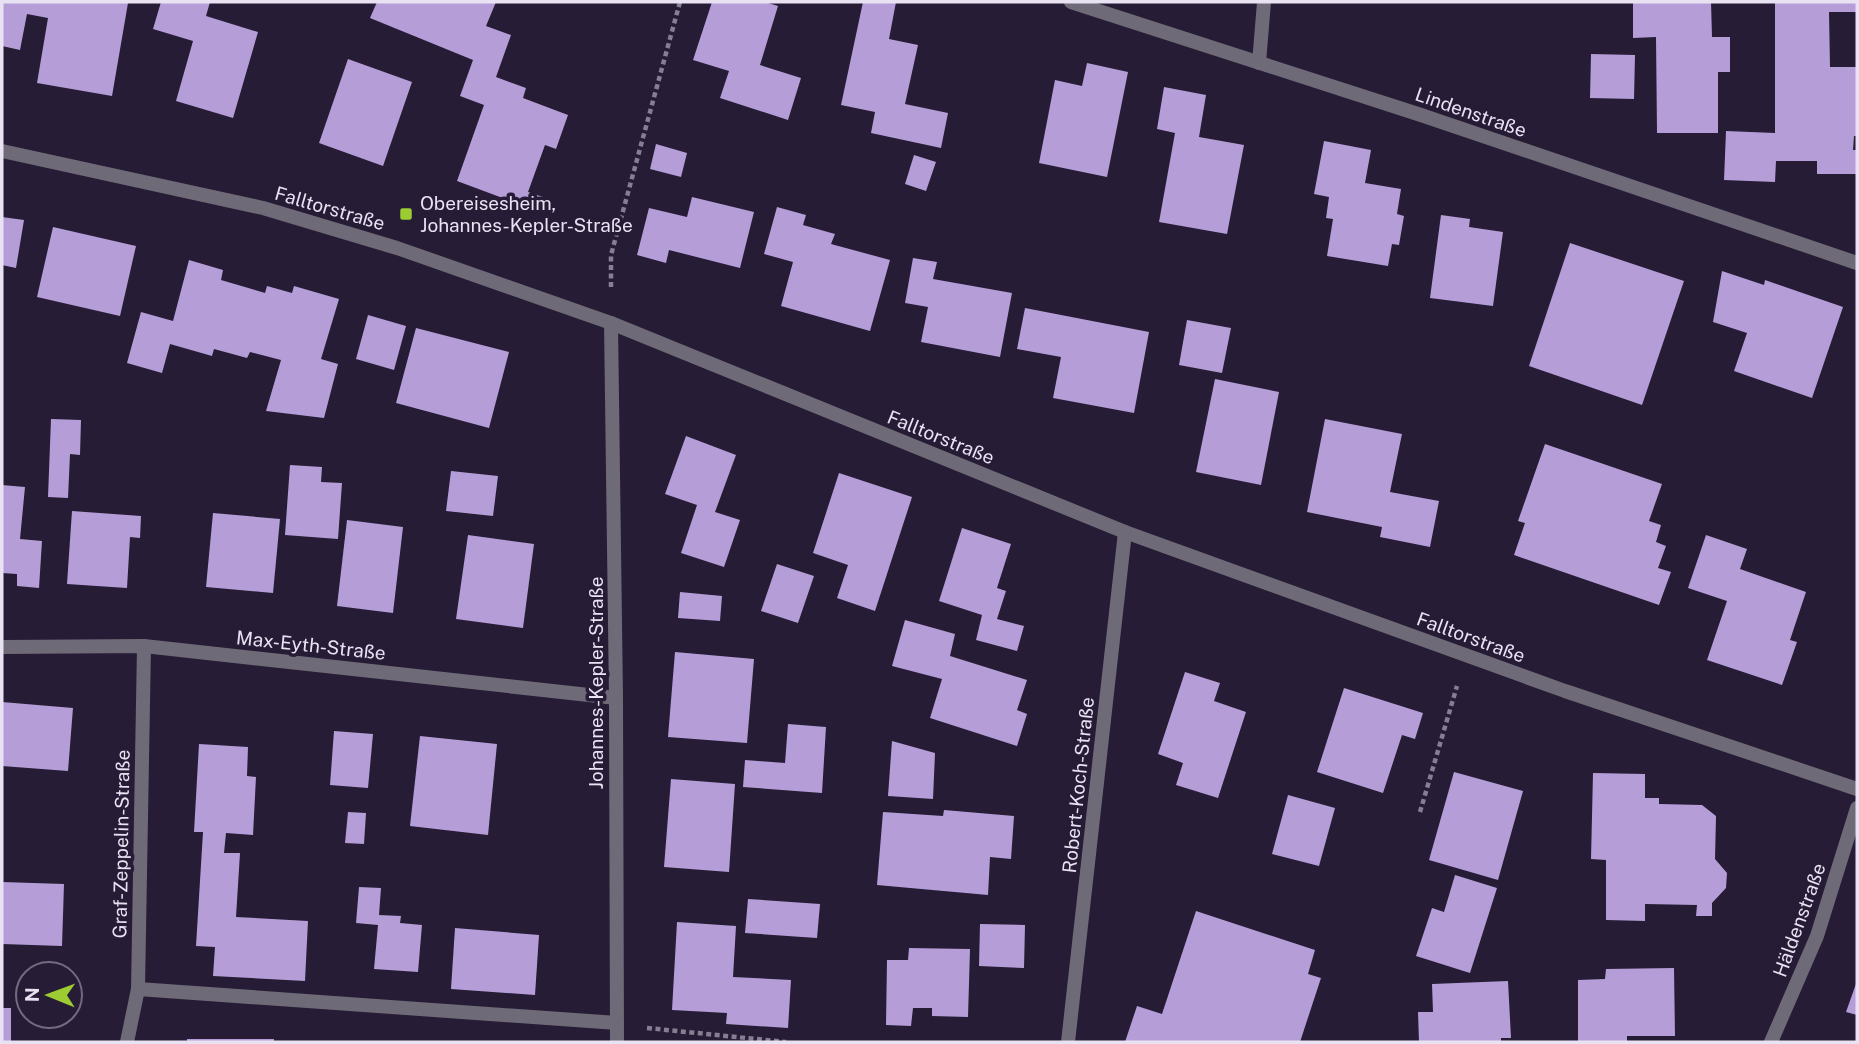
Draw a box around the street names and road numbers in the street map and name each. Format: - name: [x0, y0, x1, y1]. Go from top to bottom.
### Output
- street label: Lindenstraße: [1413, 83, 1529, 141]
- street label: Falltorstraße: [272, 182, 388, 234]
- street label: Falltorstraße: [884, 406, 998, 468]
- street label: Johannes-Kepler-Straße: [585, 577, 607, 789]
- street label: Falltorstraße: [1414, 607, 1528, 667]
- street label: Max-Eyth-Straße: [235, 626, 387, 664]
- street label: Robert-Koch-Straße: [1058, 696, 1098, 874]
- street label: Graf-Zeppelin-Straße: [108, 750, 134, 938]
- street label: Häldenstraße: [1768, 860, 1830, 980]

